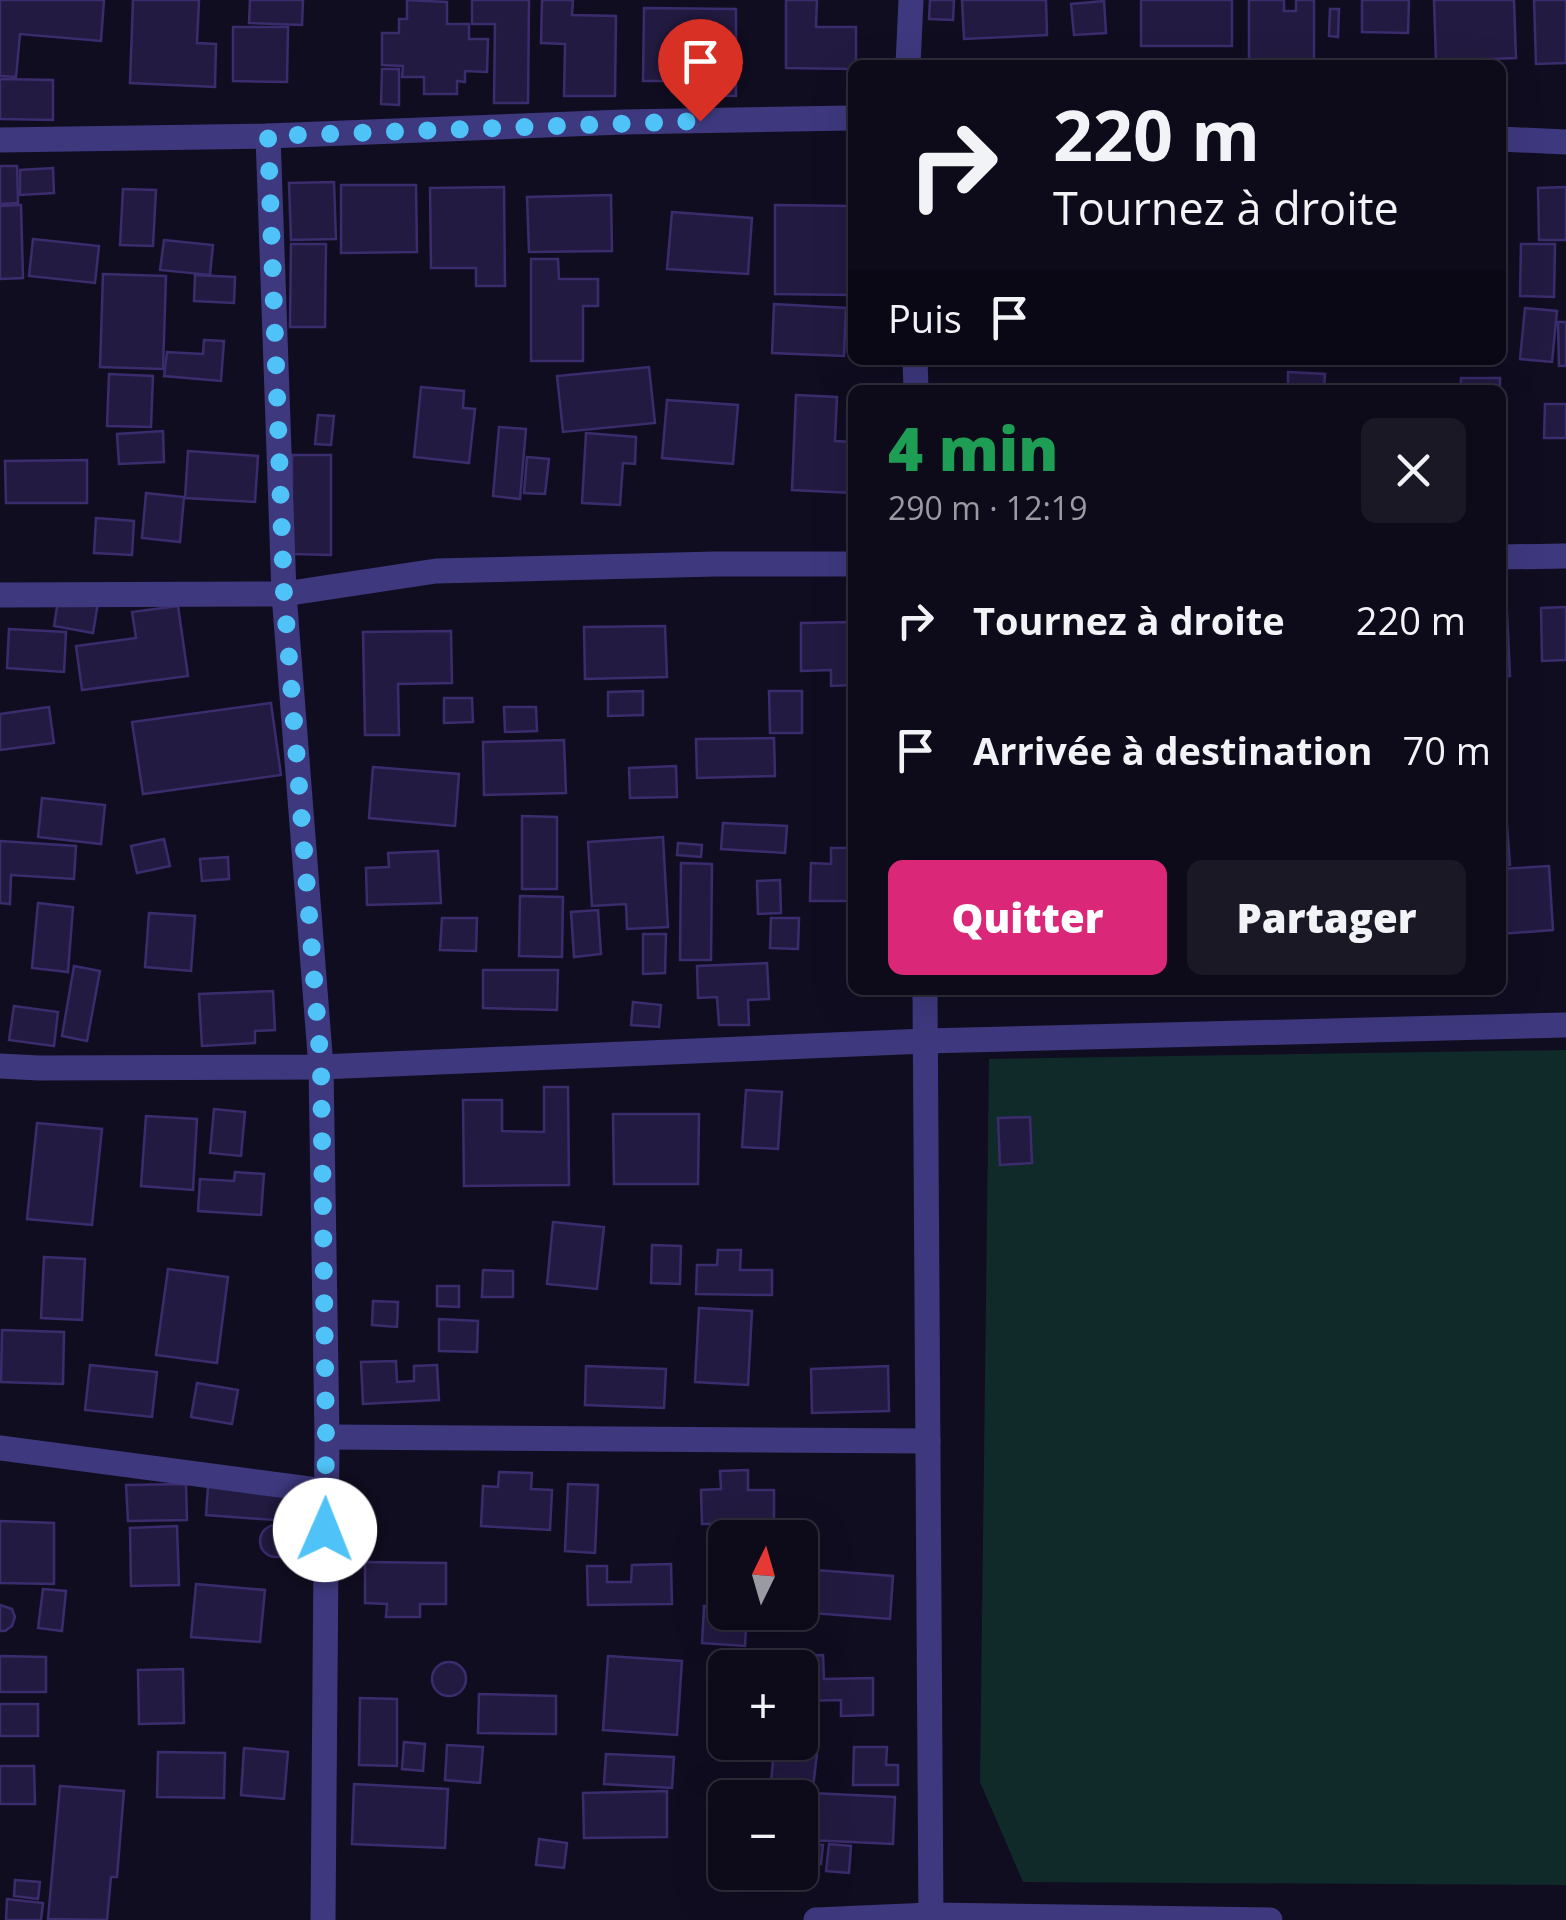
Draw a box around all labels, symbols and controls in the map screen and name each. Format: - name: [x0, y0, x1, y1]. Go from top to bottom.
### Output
- pin: [658, 19, 743, 122]
- icon: arrive: [673, 34, 728, 89]
- text: 220 m: [1053, 86, 1260, 182]
- icon: right: [888, 100, 1018, 230]
- text: Tournez à droite: [1053, 177, 1399, 238]
- icon: arrive: [982, 290, 1037, 345]
- text: Puis: [888, 292, 962, 344]
- text: 4 min: [888, 407, 1058, 489]
- button: close: [1361, 418, 1466, 523]
- text: 290 m · 12:19: [888, 486, 1087, 529]
- icon: right: [888, 593, 943, 648]
- text: Tournez à droite: [973, 594, 1285, 646]
- text: 220 m: [1356, 594, 1466, 646]
- icon: arrive: [888, 723, 943, 778]
- text: Arrivée à destination: [973, 724, 1373, 776]
- text: 70 m: [1403, 724, 1491, 776]
- button: Quitter: [888, 860, 1167, 975]
- button: Partager: [1187, 860, 1466, 975]
- position arrow: [273, 1478, 377, 1582]
- north arrow: [708, 1520, 818, 1630]
- map controls: [708, 1520, 818, 1890]
- button: +: [708, 1650, 818, 1760]
- button: −: [708, 1780, 818, 1890]

